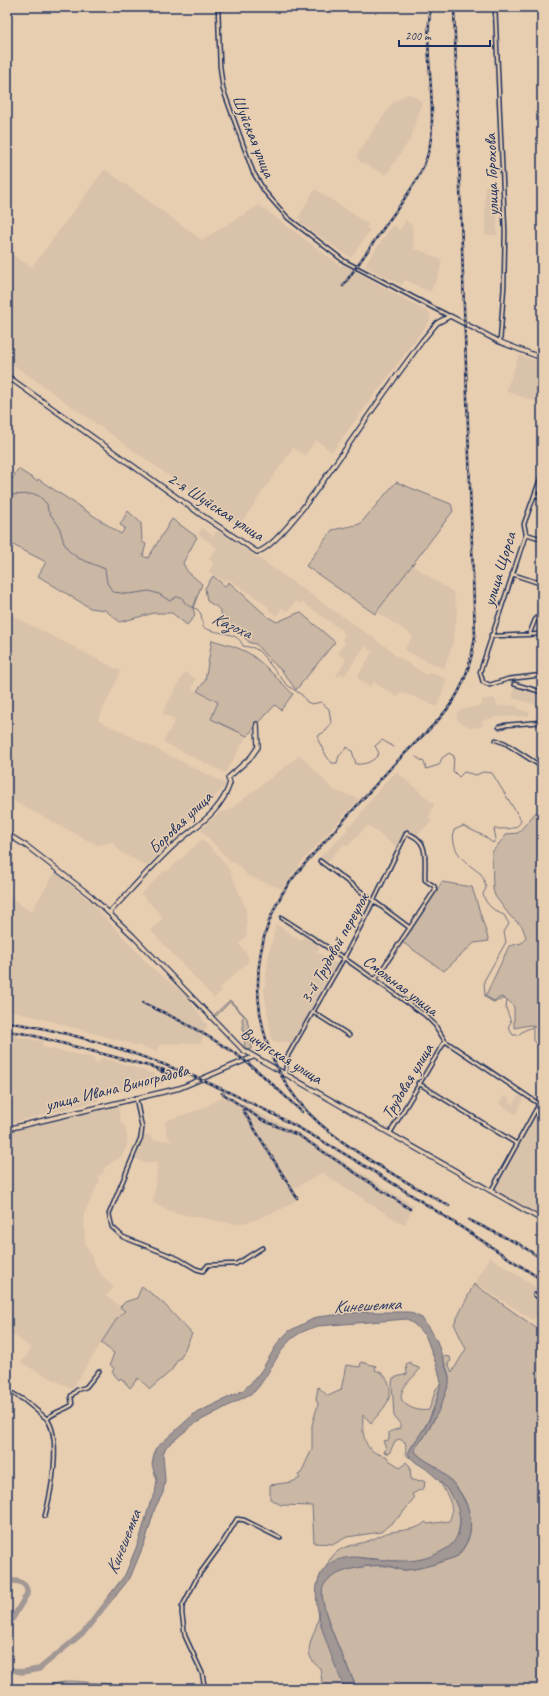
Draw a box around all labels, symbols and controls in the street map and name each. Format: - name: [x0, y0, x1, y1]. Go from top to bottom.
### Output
- scale bar: [399, 22, 490, 48]
- text: 200 m: [405, 28, 432, 44]
- street label: Шуйская улица: [228, 92, 280, 182]
- street label: улица Горохова: [480, 132, 503, 218]
- street label: 2-я Шуйская улица: [164, 467, 269, 546]
- street label: улица Щорса: [478, 528, 521, 610]
- water label: Казоха: [208, 607, 258, 645]
- street label: Боровая улица: [144, 786, 218, 858]
- street label: 3-й Трудовой переулок: [295, 888, 374, 1007]
- street label: Смольная улица: [359, 950, 444, 1022]
- street label: Вичугская улица: [237, 1022, 328, 1090]
- street label: Трудовая улица: [377, 1039, 439, 1123]
- street label: улица Ивана Виноградова: [42, 1059, 193, 1116]
- water label: Кинешемка: [333, 1292, 403, 1318]
- water label: Кинешемка: [100, 1505, 147, 1577]

